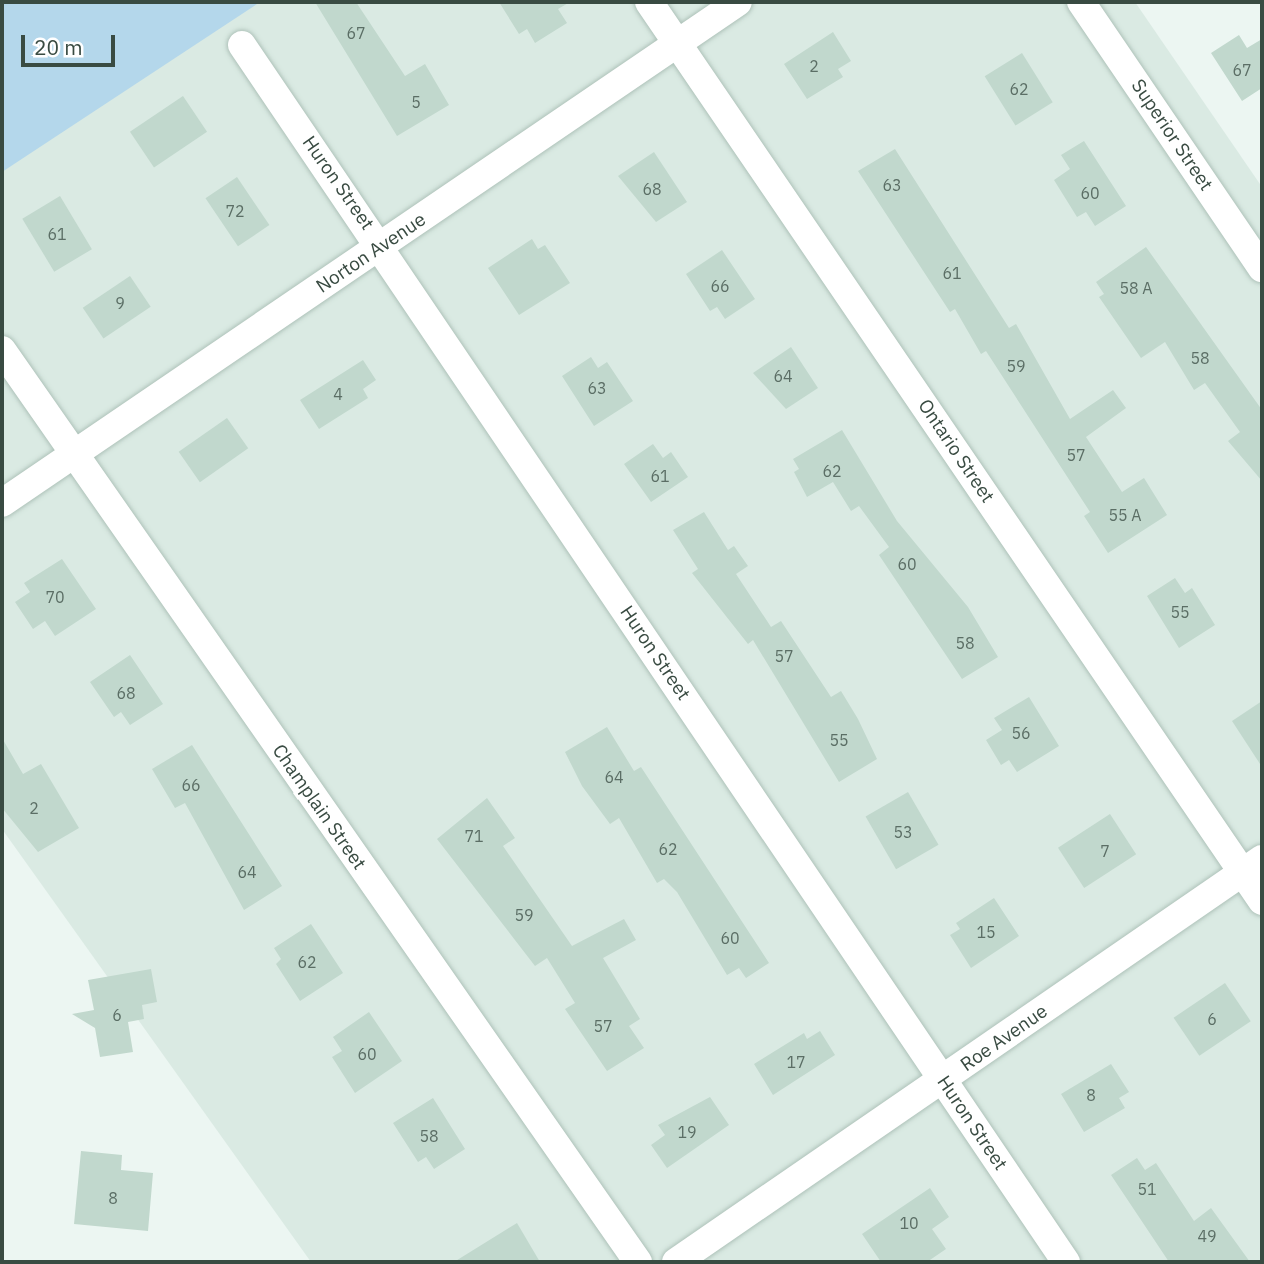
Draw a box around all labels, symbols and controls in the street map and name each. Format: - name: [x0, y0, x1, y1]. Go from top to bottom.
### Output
- scale bar: [24, 21, 119, 65]
- house number: 67: [346, 23, 366, 43]
- text: 20 m: [34, 33, 83, 61]
- house number: 2: [809, 56, 819, 76]
- house number: 67: [1232, 60, 1252, 80]
- street label: Superior Street: [1126, 75, 1218, 195]
- house number: 62: [1009, 79, 1029, 99]
- house number: 5: [411, 92, 421, 112]
- street label: Huron Street: [297, 132, 379, 234]
- house number: 63: [882, 175, 902, 195]
- house number: 68: [642, 179, 662, 199]
- house number: 60: [1080, 183, 1100, 203]
- house number: 72: [225, 201, 245, 221]
- street label: Norton Avenue: [312, 208, 430, 298]
- house number: 61: [47, 224, 67, 244]
- house number: 61: [942, 263, 962, 283]
- house number: 66: [710, 276, 730, 296]
- house number: 58 A: [1119, 278, 1153, 298]
- house number: 9: [115, 293, 125, 313]
- house number: 58: [1190, 348, 1210, 368]
- house number: 59: [1006, 356, 1026, 376]
- house number: 64: [773, 366, 793, 386]
- house number: 63: [587, 378, 607, 398]
- house number: 4: [333, 384, 343, 404]
- street label: Ontario Street: [913, 395, 999, 507]
- house number: 57: [1066, 445, 1086, 465]
- house number: 62: [822, 461, 842, 481]
- house number: 61: [650, 466, 670, 486]
- house number: 55 A: [1108, 505, 1142, 525]
- house number: 60: [897, 554, 917, 574]
- house number: 70: [45, 587, 65, 607]
- street label: Huron Street: [615, 601, 695, 705]
- house number: 55: [1170, 602, 1190, 622]
- house number: 58: [955, 633, 975, 653]
- house number: 57: [774, 646, 794, 666]
- house number: 68: [116, 683, 136, 703]
- house number: 56: [1011, 723, 1031, 743]
- house number: 55: [829, 730, 849, 750]
- street label: Champlain Street: [267, 740, 371, 874]
- house number: 64: [604, 767, 624, 787]
- house number: 66: [181, 775, 201, 795]
- house number: 2: [29, 798, 39, 818]
- house number: 53: [893, 822, 913, 842]
- house number: 71: [464, 826, 484, 846]
- house number: 62: [658, 839, 678, 859]
- house number: 7: [1100, 841, 1110, 861]
- house number: 64: [237, 862, 257, 882]
- house number: 59: [514, 905, 534, 925]
- house number: 15: [976, 922, 996, 942]
- house number: 60: [720, 928, 740, 948]
- house number: 62: [297, 952, 317, 972]
- street label: Roe Avenue: [956, 1000, 1052, 1076]
- house number: 6: [112, 1005, 122, 1025]
- house number: 6: [1207, 1009, 1217, 1029]
- house number: 57: [593, 1016, 613, 1036]
- house number: 60: [357, 1044, 377, 1064]
- house number: 17: [786, 1052, 806, 1072]
- street label: Huron Street: [932, 1071, 1012, 1175]
- house number: 8: [1086, 1085, 1096, 1105]
- house number: 19: [677, 1122, 697, 1142]
- house number: 58: [419, 1126, 439, 1146]
- house number: 51: [1137, 1179, 1157, 1199]
- house number: 8: [108, 1188, 118, 1208]
- house number: 10: [899, 1213, 919, 1233]
- house number: 49: [1197, 1226, 1217, 1246]

